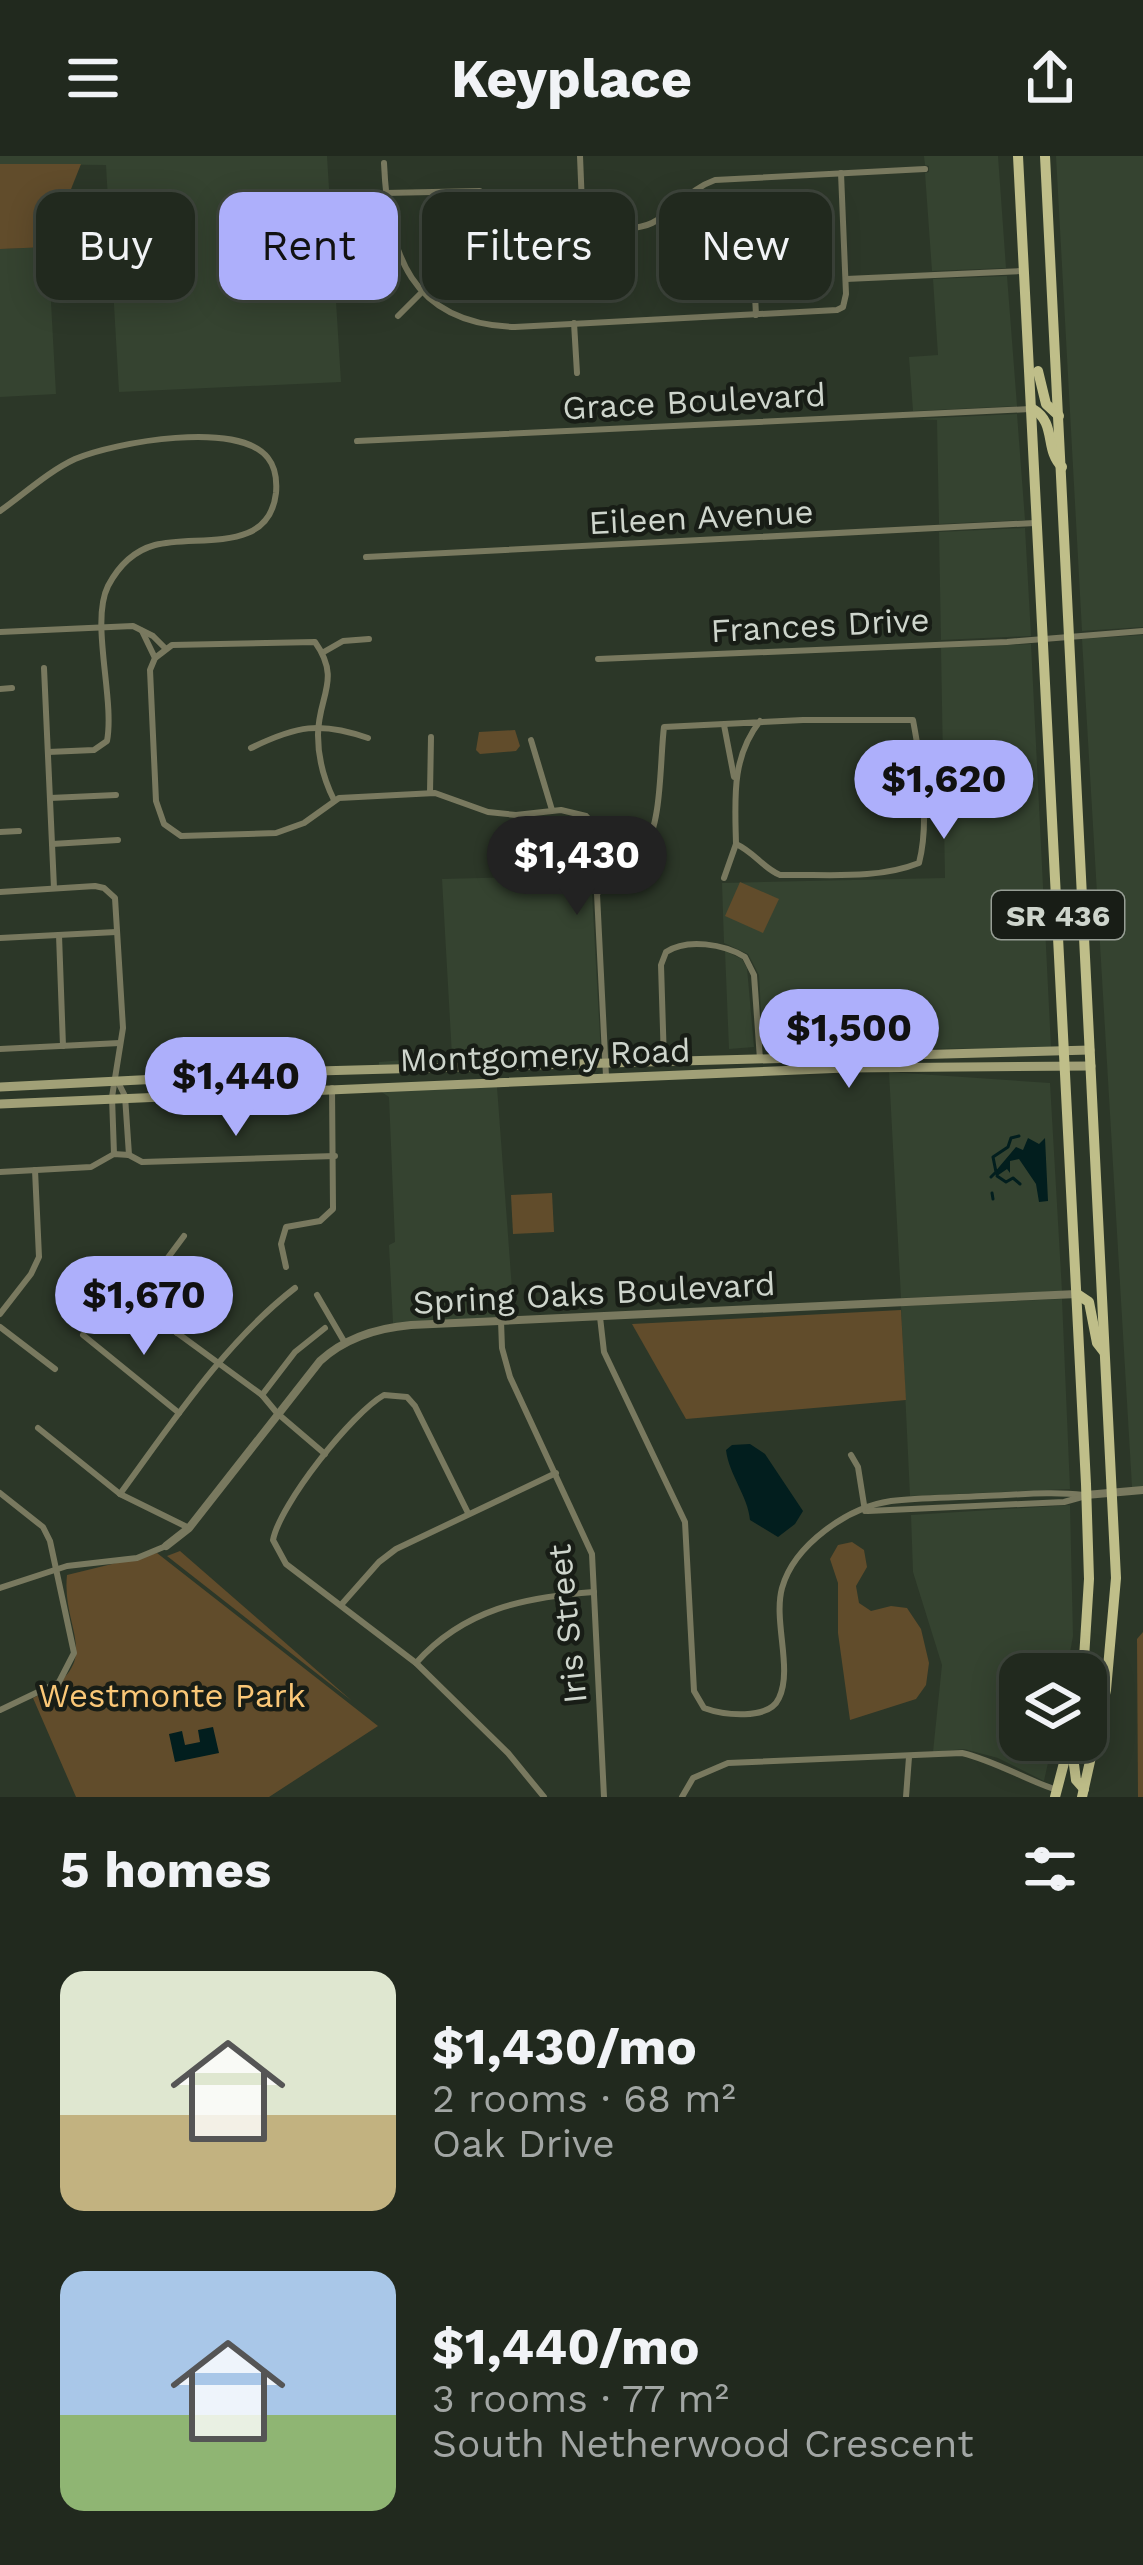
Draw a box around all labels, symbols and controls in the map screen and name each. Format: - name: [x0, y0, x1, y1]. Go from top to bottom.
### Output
- icon: menu: [60, 45, 126, 111]
- icon: share: [1017, 45, 1083, 111]
- text: Keyplace: [451, 47, 692, 110]
- chip: Buy: [36, 192, 195, 300]
- chip: Rent: [219, 192, 398, 300]
- chip: Filters: [422, 192, 635, 300]
- chip: New: [659, 192, 832, 300]
- street label: Grace Boulevard: [561, 375, 827, 427]
- street label: Eileen Avenue: [588, 492, 814, 542]
- street label: Frances Drive: [710, 600, 930, 650]
- pin: $1,620: [846, 740, 1042, 842]
- text: $1,620: [881, 756, 1007, 801]
- pin: $1,430: [479, 816, 675, 918]
- text: $1,430: [514, 832, 640, 877]
- road number: SR 436: [992, 891, 1124, 939]
- pin: $1,500: [751, 989, 947, 1091]
- text: $1,500: [786, 1005, 912, 1050]
- street label: Montgomery Road: [399, 1030, 691, 1080]
- pin: $1,440: [138, 1037, 334, 1139]
- text: $1,440: [172, 1053, 300, 1098]
- pin: $1,670: [46, 1256, 242, 1358]
- street label: Spring Oaks Boulevard: [412, 1264, 776, 1322]
- text: $1,670: [82, 1272, 206, 1317]
- street label: Iris Street: [539, 1542, 595, 1706]
- map controls: [999, 1653, 1107, 1761]
- button: layers: [999, 1653, 1107, 1761]
- park label: Westmonte Park: [38, 1676, 306, 1715]
- icon: filters: [1017, 1836, 1083, 1902]
- text: 5 homes: [60, 1840, 271, 1899]
- text: $1,430/mo: [432, 2017, 697, 2076]
- icon: home: [156, 2019, 300, 2163]
- text: 2 rooms · 68 m²: [432, 2076, 736, 2121]
- text: Oak Drive: [432, 2121, 615, 2166]
- text: $1,440/mo: [432, 2317, 700, 2376]
- icon: home: [156, 2319, 300, 2463]
- text: 3 rooms · 77 m²: [432, 2376, 729, 2421]
- text: South Netherwood Crescent: [432, 2421, 974, 2466]

